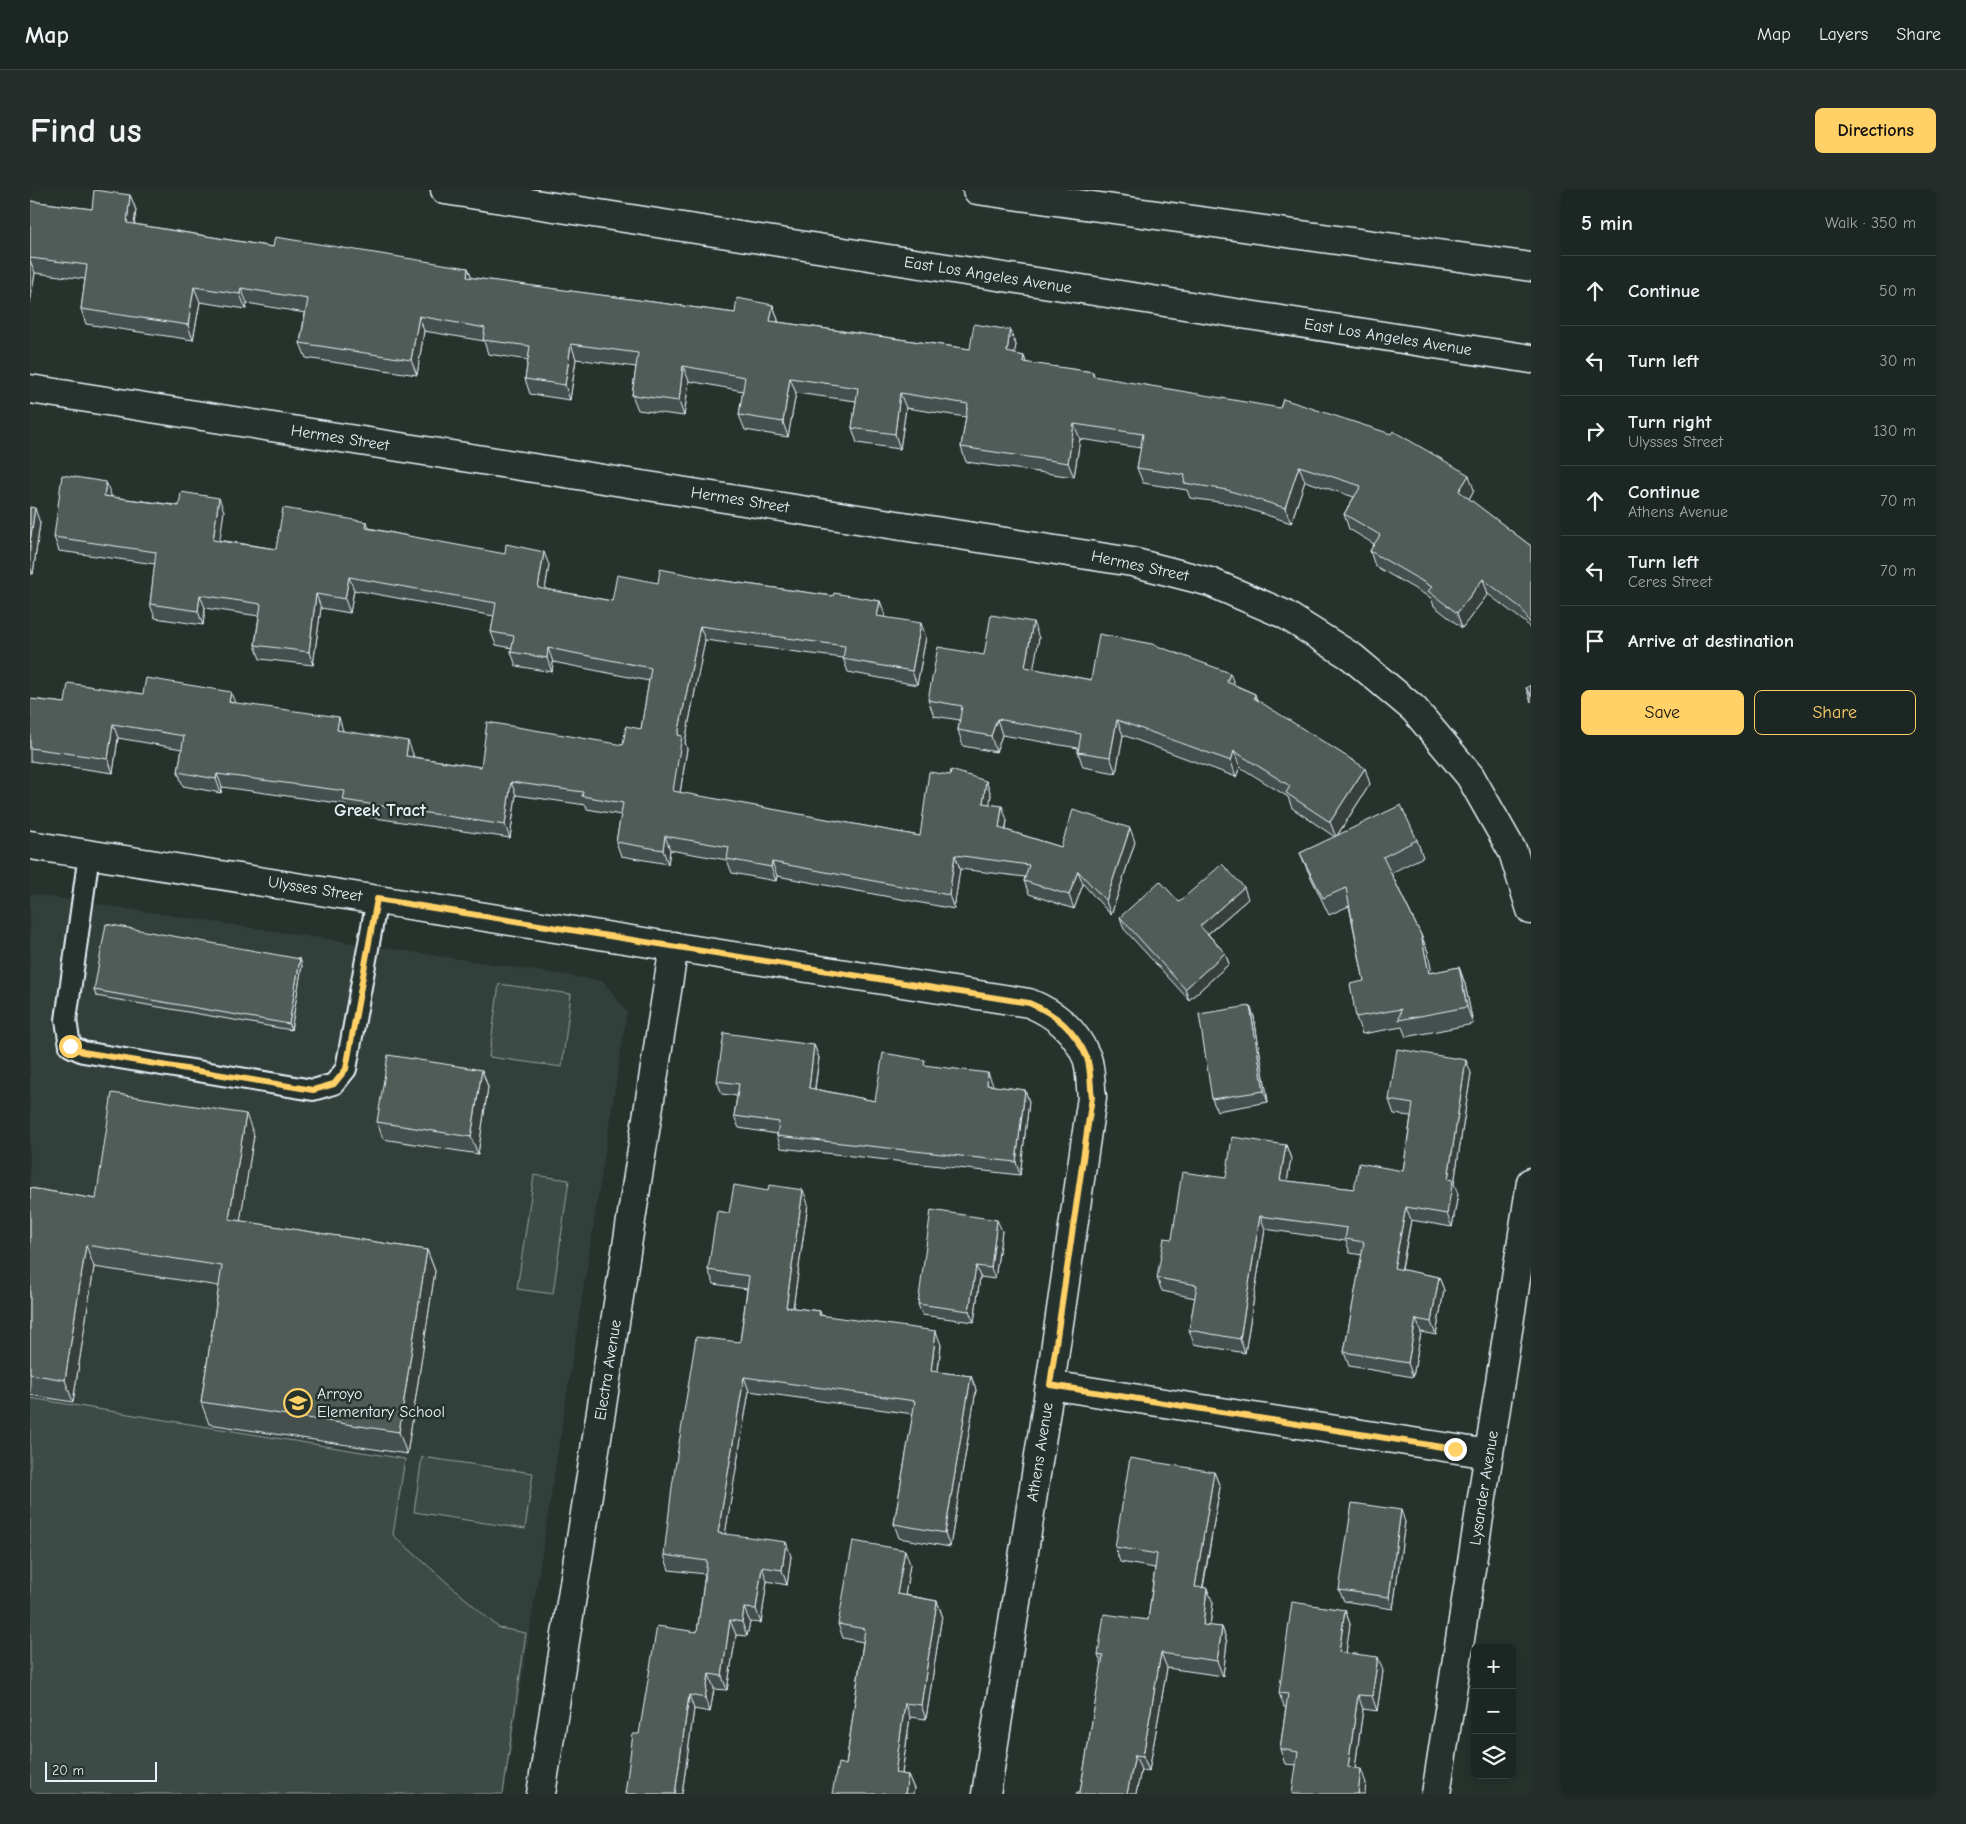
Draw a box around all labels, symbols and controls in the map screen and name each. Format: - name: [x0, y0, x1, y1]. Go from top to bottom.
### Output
- text: Map: [25, 21, 69, 49]
- text: Map: [1757, 24, 1791, 45]
- text: Layers: [1819, 24, 1868, 45]
- text: Share: [1896, 24, 1941, 45]
- button: Directions: [1815, 108, 1936, 153]
- text: Find us: [30, 110, 142, 151]
- text: 5 min: [1581, 211, 1633, 235]
- text: Walk · 350 m: [1825, 214, 1916, 232]
- street label: East Los Angeles Avenue: [903, 253, 1073, 297]
- icon: ahead: [1581, 277, 1609, 305]
- text: Continue: [1628, 280, 1700, 302]
- text: 50 m: [1879, 282, 1916, 300]
- street label: East Los Angeles Avenue: [1303, 315, 1473, 359]
- icon: left: [1581, 347, 1609, 375]
- text: Turn left: [1628, 350, 1699, 372]
- text: 30 m: [1880, 352, 1916, 370]
- text: Turn right: [1628, 411, 1712, 433]
- icon: right: [1581, 417, 1609, 445]
- street label: Hermes Street: [290, 421, 391, 455]
- text: 130 m: [1873, 422, 1916, 440]
- text: Ulysses Street: [1628, 433, 1723, 451]
- text: Continue: [1628, 481, 1700, 503]
- street label: Hermes Street: [690, 483, 791, 517]
- icon: ahead: [1581, 487, 1609, 515]
- text: 70 m: [1880, 492, 1916, 510]
- text: Athens Avenue: [1628, 503, 1728, 521]
- street label: Hermes Street: [1090, 547, 1191, 585]
- text: Turn left: [1628, 551, 1699, 573]
- icon: left: [1581, 557, 1609, 585]
- text: 70 m: [1880, 562, 1916, 580]
- text: Ceres Street: [1628, 573, 1712, 591]
- icon: arrive: [1581, 627, 1609, 655]
- text: Arrive at destination: [1628, 630, 1794, 652]
- button: Save: [1581, 690, 1744, 735]
- button: Share: [1754, 690, 1916, 735]
- district label: Greek Tract: [334, 800, 427, 821]
- street label: Ulysses Street: [267, 873, 364, 905]
- route start: [59, 1035, 82, 1058]
- street label: Electra Avenue: [591, 1318, 625, 1422]
- place label: Arroyo Elementary School: [317, 1385, 445, 1421]
- school or university icon: Arroyo Elementary School: [283, 1388, 313, 1418]
- street label: Athens Avenue: [1023, 1401, 1057, 1503]
- street label: Lysander Avenue: [1466, 1429, 1502, 1547]
- route end: [1444, 1438, 1467, 1461]
- map controls: [1471, 1644, 1516, 1779]
- button: +: [1471, 1644, 1516, 1689]
- button: −: [1471, 1689, 1516, 1734]
- button: layers: [1471, 1734, 1516, 1779]
- scale bar: [45, 1759, 158, 1782]
- text: 20 m: [52, 1762, 84, 1779]

